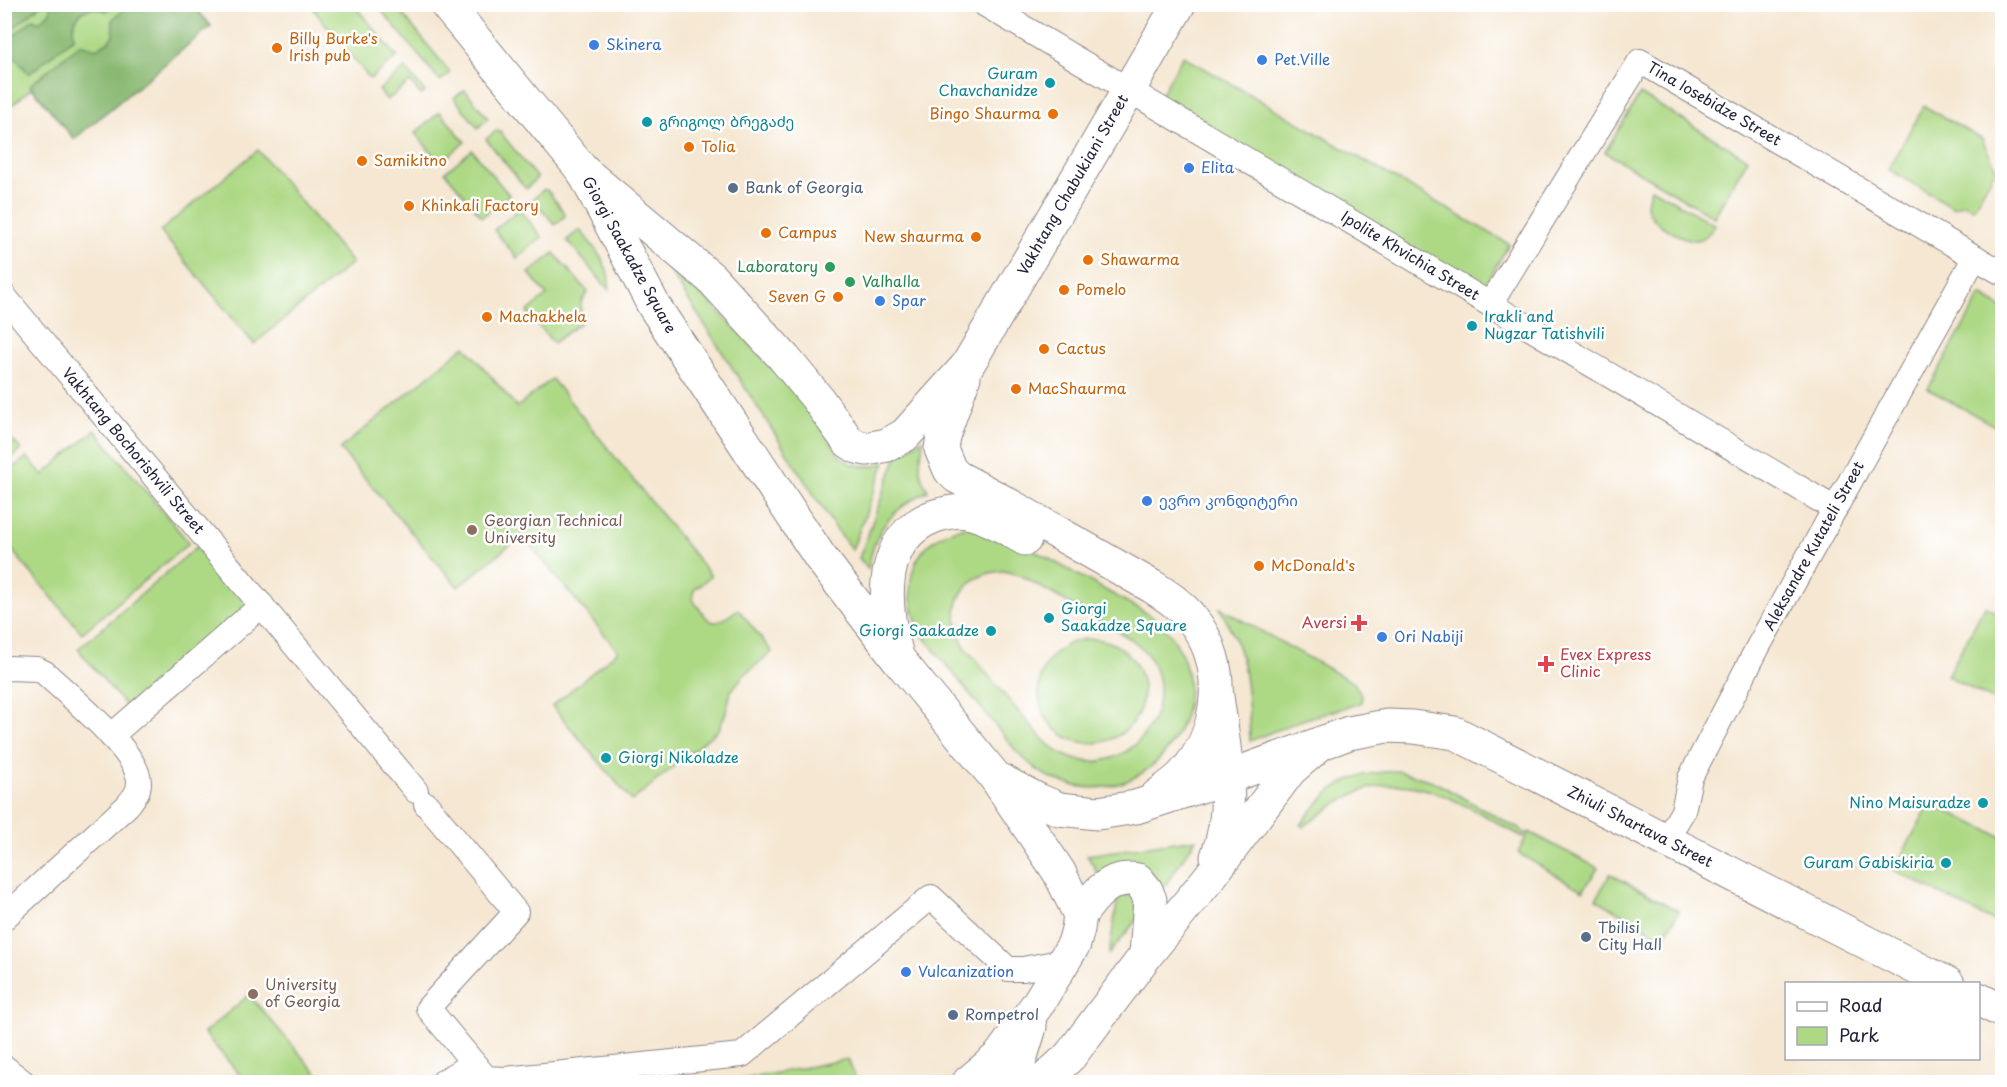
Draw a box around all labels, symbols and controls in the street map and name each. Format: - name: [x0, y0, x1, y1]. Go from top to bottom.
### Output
- place label: Billy Burke's Irish pub: [289, 26, 378, 66]
- place label: Skinera: [606, 32, 662, 55]
- marker: Skinera: [587, 38, 601, 52]
- marker: Billy Burke's Irish pub: [270, 41, 284, 55]
- place label: Pet.Ville: [1274, 47, 1330, 70]
- marker: Pet.Ville: [1255, 53, 1269, 67]
- street label: Tina Iosebidze Street: [1643, 55, 1786, 151]
- place label: Guram Chavchanidze: [939, 61, 1038, 101]
- marker: Guram Chavchanidze: [1043, 76, 1057, 90]
- street label: Vakhtang Chabukiani Street: [1010, 89, 1133, 279]
- place label: Bingo Shaurma: [929, 101, 1042, 124]
- marker: Bingo Shaurma: [1046, 107, 1060, 121]
- place label: გრიგოლ ბრეგაძე: [659, 109, 794, 132]
- marker: გრიგოლ ბრეგაძე: [640, 115, 654, 129]
- place label: Tolia: [701, 134, 736, 157]
- marker: Tolia: [682, 140, 696, 154]
- place label: Samikitno: [374, 148, 447, 171]
- marker: Samikitno: [355, 154, 369, 168]
- place label: Elita: [1201, 155, 1235, 178]
- marker: Elita: [1182, 161, 1196, 175]
- street label: Giorgi Saakadze Square: [577, 172, 683, 337]
- place label: Bank of Georgia: [745, 175, 864, 198]
- marker: Bank of Georgia: [726, 181, 740, 195]
- place label: Khinkali Factory: [421, 193, 539, 216]
- marker: Khinkali Factory: [402, 199, 416, 213]
- street label: Ipolite Khvichia Street: [1337, 204, 1484, 305]
- place label: Campus: [778, 220, 837, 243]
- place label: New shaurma: [864, 224, 965, 247]
- marker: Campus: [759, 226, 773, 240]
- marker: New shaurma: [969, 230, 983, 244]
- place label: Shawarma: [1100, 247, 1180, 270]
- marker: Shawarma: [1081, 253, 1095, 267]
- place label: Laboratory: [737, 254, 818, 277]
- marker: Laboratory: [823, 260, 837, 274]
- place label: Valhalla: [862, 269, 921, 292]
- marker: Valhalla: [843, 275, 857, 289]
- place label: Pomelo: [1076, 277, 1126, 300]
- marker: Pomelo: [1057, 283, 1071, 297]
- place label: Seven G: [768, 284, 826, 307]
- place label: Spar: [892, 288, 926, 311]
- marker: Seven G: [831, 290, 845, 304]
- marker: Spar: [873, 294, 887, 308]
- place label: Machakhela: [499, 304, 587, 327]
- place label: Irakli and Nugzar Tatishvili: [1484, 304, 1605, 344]
- marker: Machakhela: [480, 310, 494, 324]
- marker: Irakli and Nugzar Tatishvili: [1465, 319, 1479, 333]
- place label: Cactus: [1056, 336, 1106, 359]
- marker: Cactus: [1037, 342, 1051, 356]
- street label: Vakhtang Bochorishvili Street: [57, 362, 211, 538]
- place label: MacShaurma: [1028, 376, 1127, 399]
- marker: MacShaurma: [1009, 382, 1023, 396]
- street label: Aleksandre Kutateli Street: [1756, 456, 1869, 634]
- place label: ევრო კონდიტერი: [1159, 488, 1298, 511]
- marker: ევრო კონდიტერი: [1140, 494, 1154, 508]
- place label: Georgian Technical University: [484, 508, 623, 548]
- marker: Georgian Technical University: [465, 523, 479, 537]
- place label: McDonald's: [1271, 553, 1355, 576]
- marker: McDonald's: [1252, 559, 1266, 573]
- place label: Giorgi Saakadze Square: [1061, 596, 1187, 636]
- place label: Aversi: [1302, 610, 1347, 633]
- marker: Giorgi Saakadze Square: [1042, 611, 1056, 625]
- marker: Aversi: [1352, 616, 1366, 630]
- place label: Giorgi Saakadze: [859, 618, 979, 641]
- marker: Giorgi Saakadze: [984, 624, 998, 638]
- place label: Ori Nabiji: [1394, 624, 1464, 647]
- marker: Ori Nabiji: [1375, 630, 1389, 644]
- place label: Evex Express Clinic: [1560, 642, 1651, 682]
- marker: Evex Express Clinic: [1537, 655, 1555, 673]
- place label: Giorgi Nikoladze: [618, 745, 739, 768]
- marker: Giorgi Nikoladze: [599, 751, 613, 765]
- street label: Zhiuli Shartava Street: [1564, 779, 1717, 872]
- place label: Nino Maisuradze: [1849, 790, 1971, 813]
- marker: Nino Maisuradze: [1976, 796, 1990, 810]
- place label: Guram Gabiskiria: [1803, 850, 1935, 873]
- marker: Guram Gabiskiria: [1939, 856, 1953, 870]
- place label: Tbilisi City Hall: [1598, 915, 1662, 955]
- marker: Tbilisi City Hall: [1579, 930, 1593, 944]
- place label: Vulcanization: [918, 959, 1014, 982]
- marker: Vulcanization: [899, 965, 913, 979]
- place label: University of Georgia: [265, 972, 341, 1012]
- legend: [1785, 982, 1980, 1060]
- marker: University of Georgia: [246, 987, 260, 1001]
- text: Road: [1839, 991, 1883, 1018]
- place label: Rompetrol: [965, 1002, 1039, 1025]
- marker: Rompetrol: [946, 1008, 960, 1022]
- text: Park: [1839, 1021, 1879, 1048]

